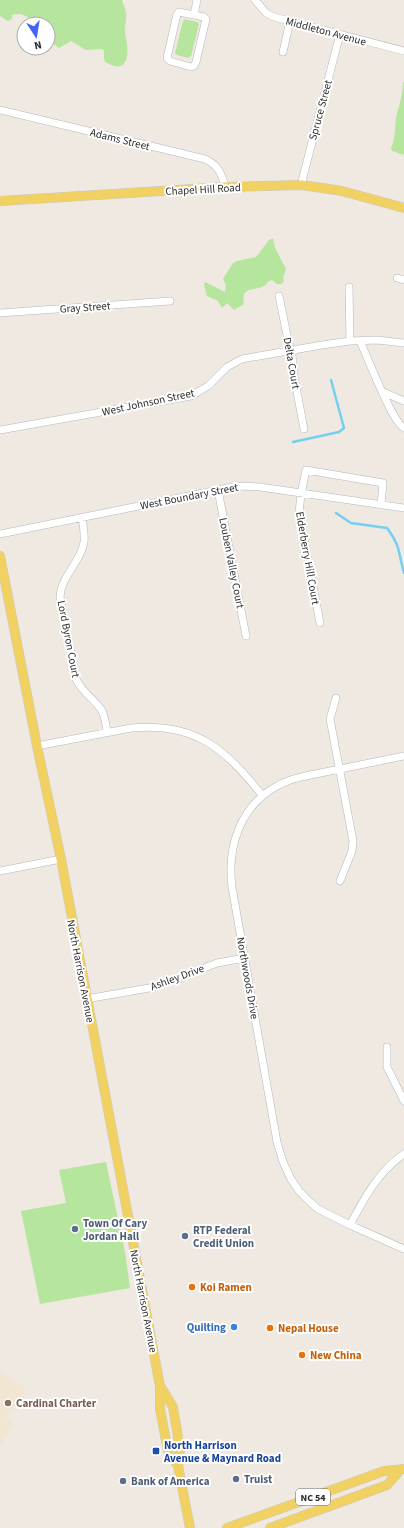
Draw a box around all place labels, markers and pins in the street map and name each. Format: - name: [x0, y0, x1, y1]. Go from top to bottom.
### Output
- place label: Town Of Cary Jordan Hall: [83, 1216, 147, 1244]
- place label: RTP Federal Credit Union: [193, 1223, 254, 1251]
- marker: Town Of Cary Jordan Hall: [70, 1224, 80, 1234]
- marker: RTP Federal Credit Union: [180, 1231, 190, 1241]
- place label: Koi Ramen: [200, 1280, 252, 1295]
- marker: Koi Ramen: [187, 1282, 197, 1292]
- place label: Quilting: [187, 1320, 226, 1335]
- place label: Nepal House: [278, 1321, 339, 1336]
- marker: Quilting: [229, 1322, 239, 1332]
- marker: Nepal House: [265, 1323, 275, 1333]
- place label: New China: [310, 1348, 362, 1363]
- marker: New China: [297, 1350, 307, 1360]
- place label: Cardinal Charter: [16, 1396, 97, 1411]
- marker: Cardinal Charter: [3, 1398, 13, 1408]
- place label: North Harrison Avenue & Maynard Road: [163, 1438, 281, 1466]
- marker: North Harrison Avenue & Maynard Road: [151, 1446, 161, 1456]
- place label: Truist: [244, 1472, 273, 1487]
- place label: Bank of America: [131, 1474, 210, 1489]
- marker: Truist: [231, 1474, 241, 1484]
- marker: Bank of America: [118, 1476, 128, 1486]

